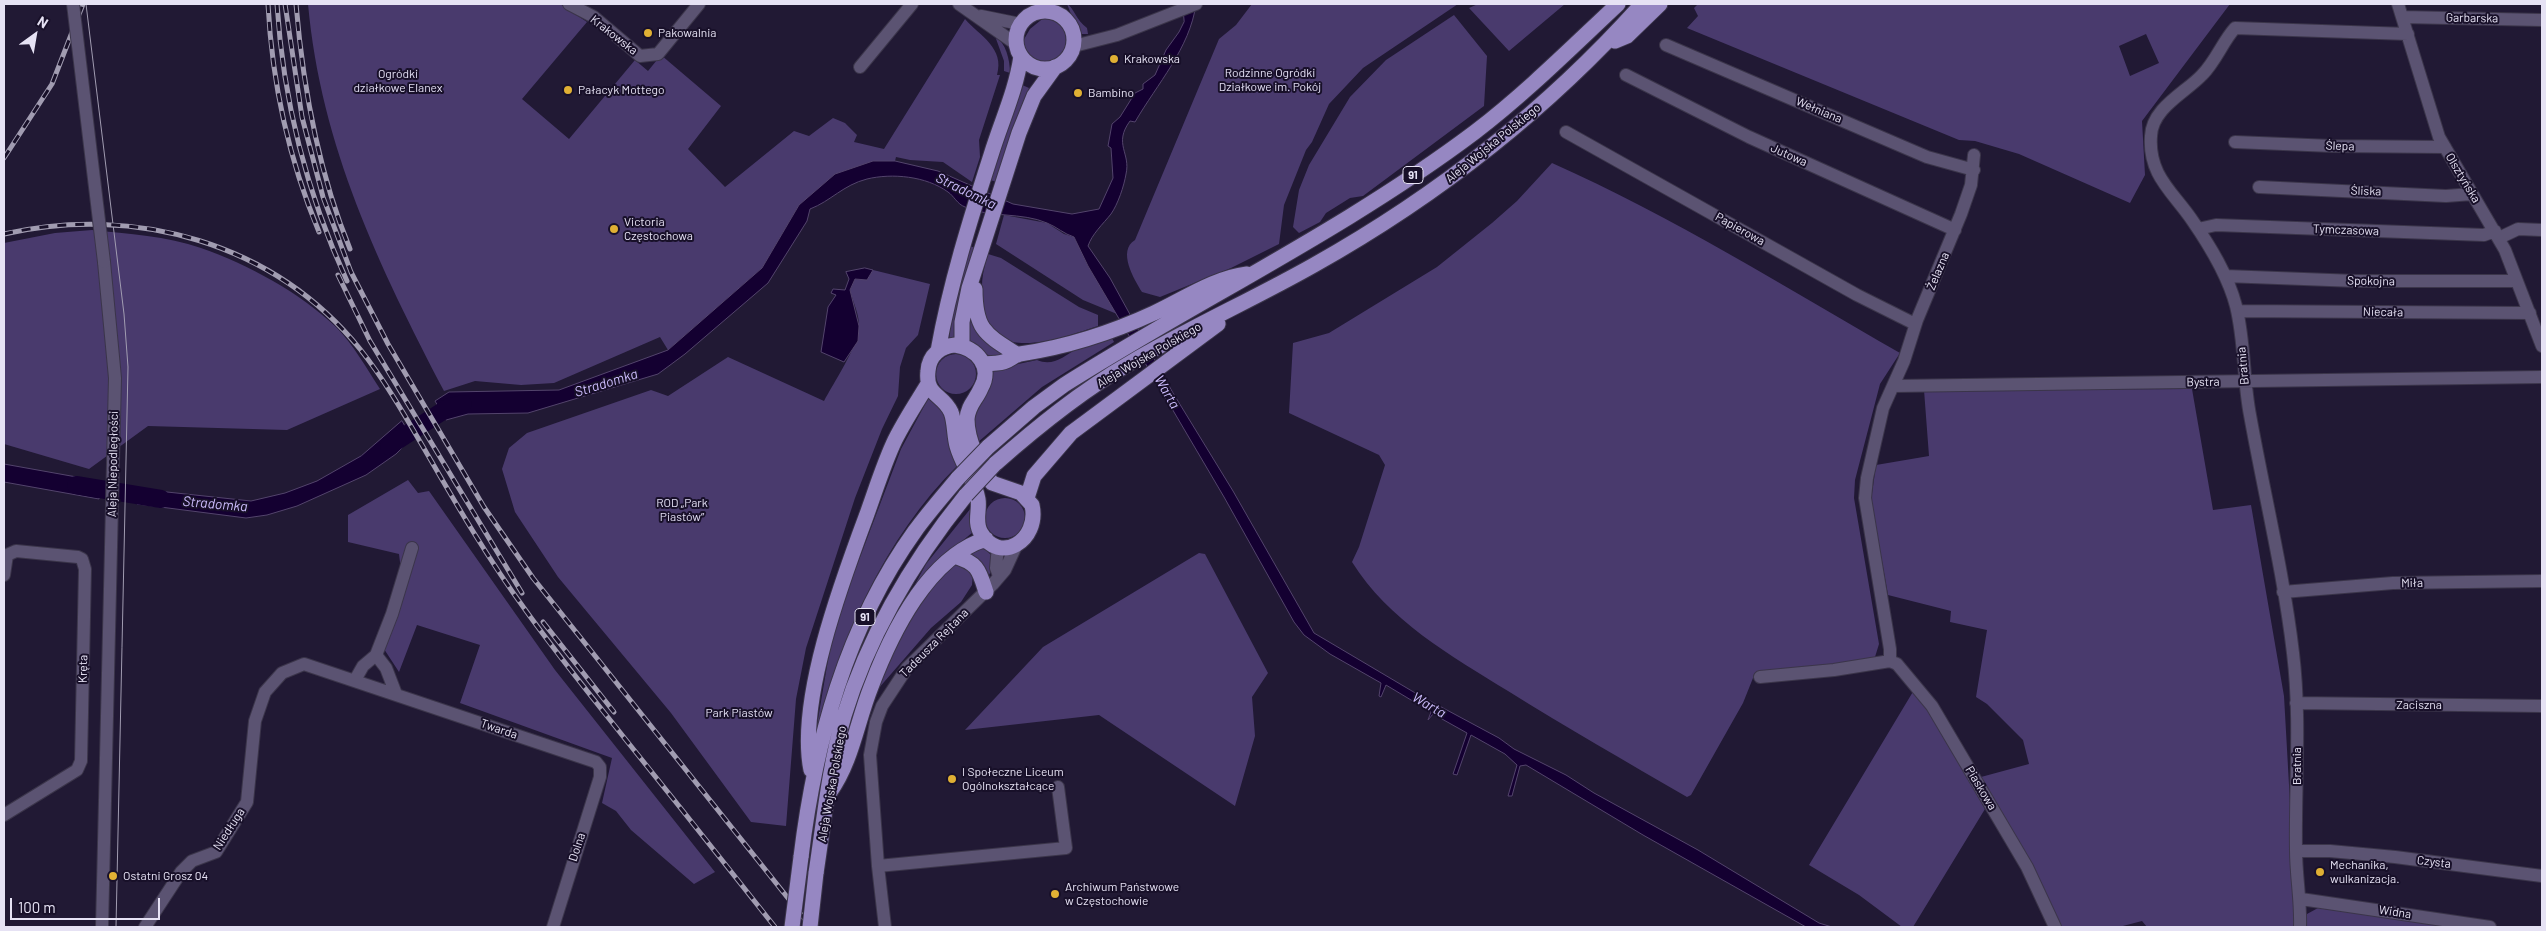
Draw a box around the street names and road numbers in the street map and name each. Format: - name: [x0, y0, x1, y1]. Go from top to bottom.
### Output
- street label: Garbarska: [2446, 10, 2498, 26]
- street label: Krakowska: [588, 12, 640, 58]
- street label: Wełniana: [1794, 94, 1844, 126]
- street label: Aleja Wojska Polskiego: [1443, 100, 1543, 186]
- street label: Ślepa: [2325, 138, 2355, 154]
- street label: Jutowa: [1768, 141, 1810, 169]
- street label: Olsztyńska: [2443, 151, 2483, 205]
- road number: 91: [1403, 166, 1423, 184]
- street label: Śliska: [2350, 183, 2382, 199]
- street label: Papierowa: [1713, 209, 1767, 249]
- street label: Tymczasowa: [2313, 222, 2379, 238]
- street label: Żelazna: [1924, 250, 1952, 292]
- street label: Spokojna: [2347, 273, 2395, 289]
- street label: Niecała: [2363, 304, 2403, 320]
- street label: Aleja Wojska Polskiego: [1094, 319, 1204, 391]
- street label: Bratnia: [2234, 346, 2252, 386]
- street label: Bystra: [2186, 375, 2220, 389]
- street label: Aleja Niepodległości: [105, 411, 121, 517]
- street label: Miła: [2401, 576, 2423, 590]
- street label: Tadeusza Rejtana: [897, 606, 971, 680]
- road number: 91: [855, 608, 875, 626]
- street label: Kręta: [76, 655, 90, 683]
- street label: Zaciszna: [2396, 698, 2442, 712]
- street label: Twarda: [479, 716, 519, 742]
- street label: Aleja Wojska Polskiego: [815, 725, 849, 843]
- street label: Bratnia: [2290, 747, 2304, 785]
- street label: Piaskowa: [1962, 763, 2000, 813]
- street label: Niedługa: [210, 805, 248, 853]
- street label: Dolna: [566, 831, 588, 863]
- street label: Czysta: [2416, 853, 2452, 871]
- street label: Widna: [2378, 902, 2412, 922]

